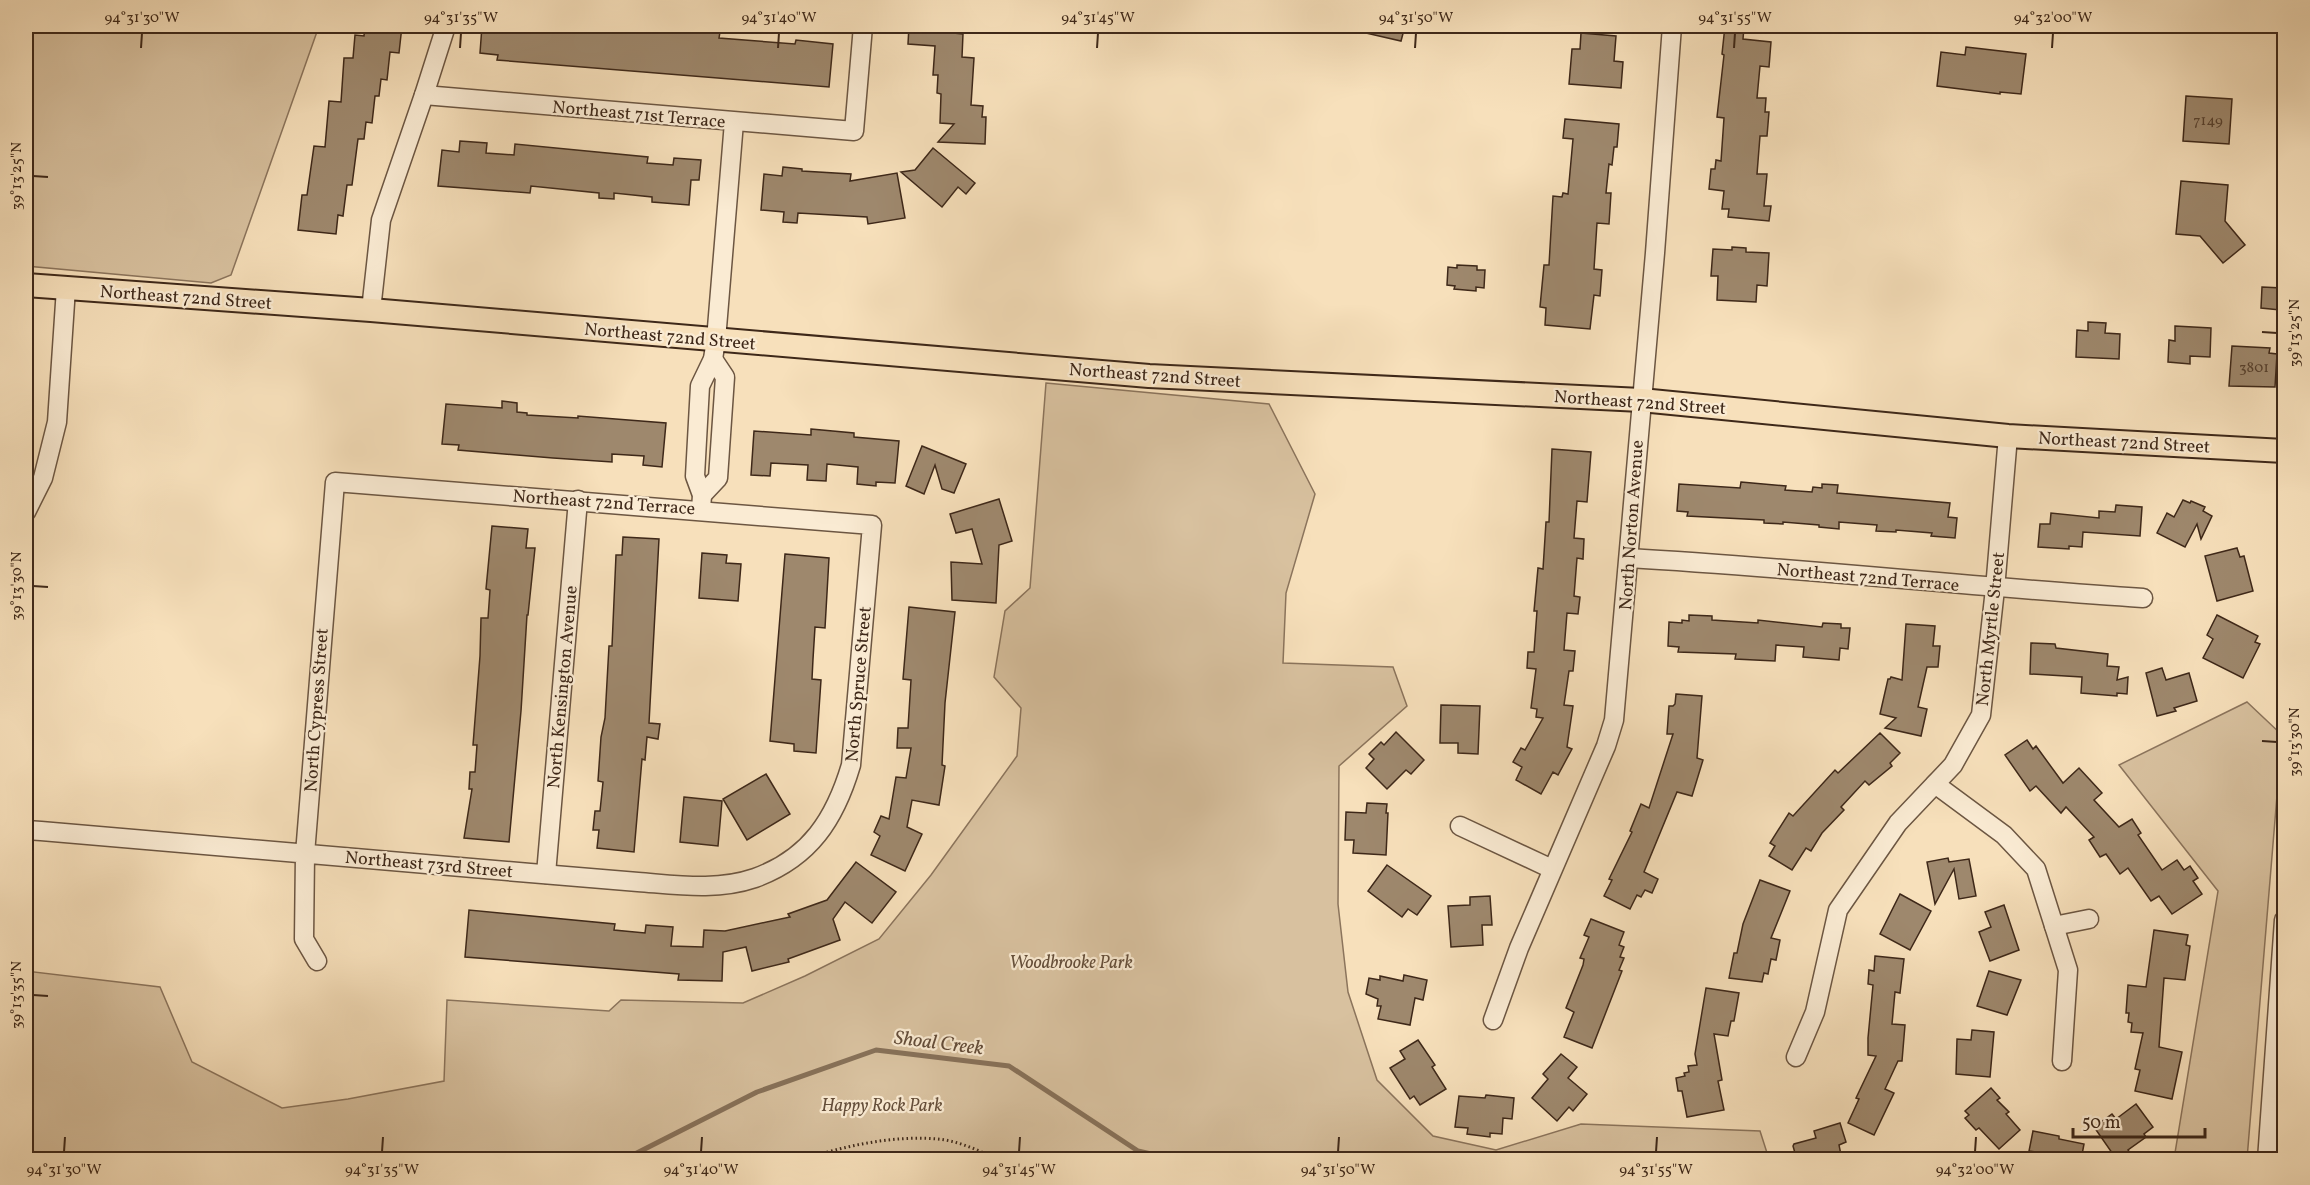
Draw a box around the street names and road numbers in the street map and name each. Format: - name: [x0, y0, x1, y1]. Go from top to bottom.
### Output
- street label: Northeast 71st Terrace: [551, 95, 727, 136]
- street label: Northeast 72nd Street: [99, 280, 273, 317]
- street label: Northeast 72nd Street: [583, 318, 757, 357]
- street label: Northeast 72nd Street: [1068, 358, 1242, 395]
- street label: Northeast 72nd Street: [1553, 385, 1727, 422]
- street label: Northeast 72nd Street: [2037, 427, 2211, 460]
- street label: North Norton Avenue: [1614, 439, 1651, 611]
- street label: Northeast 72nd Terrace: [512, 485, 696, 522]
- street label: North Myrtle Street: [1971, 551, 2012, 708]
- street label: Northeast 72nd Terrace: [1776, 558, 1960, 599]
- street label: North Kensington Avenue: [542, 584, 585, 790]
- street label: North Spruce Street: [840, 605, 879, 763]
- street label: North Cypress Street: [299, 627, 336, 793]
- street label: Northeast 73rd Street: [344, 846, 514, 885]

